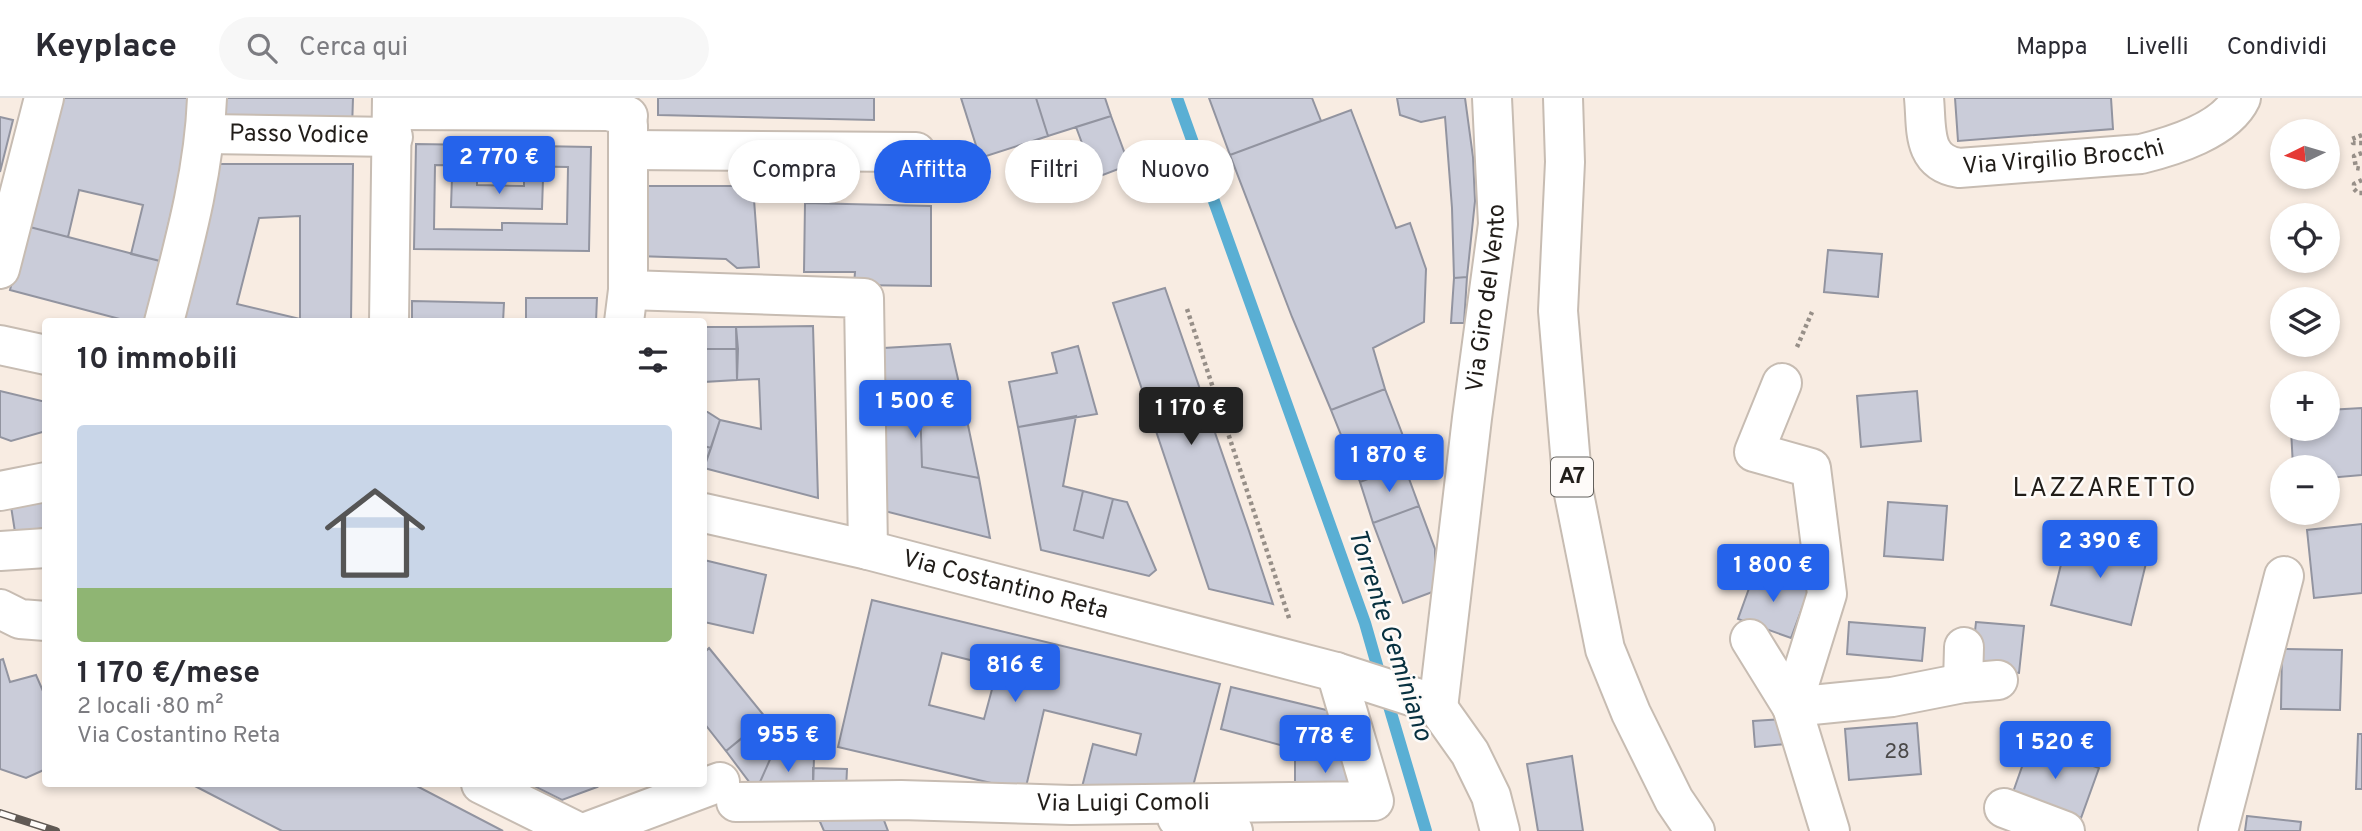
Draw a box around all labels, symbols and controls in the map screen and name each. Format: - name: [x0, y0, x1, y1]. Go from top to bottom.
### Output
- search box: [219, 17, 709, 80]
- text: Keyplace: [35, 27, 177, 69]
- icon: search: [243, 29, 281, 67]
- text: Cerca qui: [299, 32, 408, 65]
- text: Mappa: [2016, 33, 2087, 63]
- text: Livelli: [2125, 33, 2189, 63]
- text: Condividi: [2227, 33, 2327, 63]
- street label: Passo Vodice: [229, 119, 369, 152]
- north arrow: [2270, 119, 2340, 189]
- map controls: [2270, 119, 2340, 525]
- street label: Via Virgilio Brocchi: [1961, 133, 2168, 183]
- pin: 2 770 €: [434, 136, 564, 196]
- chip: Compra: [728, 140, 860, 203]
- chip: Affitta: [874, 140, 991, 203]
- chip: Filtri: [1005, 140, 1103, 203]
- chip: Nuovo: [1117, 140, 1234, 203]
- text: 2 770 €: [459, 144, 539, 173]
- street label: Via Giro del Vento: [1461, 203, 1513, 394]
- button: locate: [2270, 203, 2340, 273]
- button: layers: [2270, 287, 2340, 357]
- icon: filters: [634, 341, 672, 379]
- text: 10 immobili: [77, 342, 238, 379]
- button: +: [2270, 371, 2340, 441]
- pin: 1 500 €: [850, 380, 980, 440]
- text: 1 500 €: [875, 388, 955, 417]
- pin: 1 170 €: [1126, 388, 1256, 447]
- text: 1 170 €: [1155, 395, 1227, 424]
- pin: 1 870 €: [1324, 434, 1454, 494]
- text: 1 870 €: [1351, 442, 1427, 471]
- button: −: [2270, 455, 2340, 525]
- road number: A7: [1551, 458, 1593, 496]
- icon: home: [312, 470, 438, 596]
- district label: LAZZARETTO: [2013, 473, 2197, 506]
- pin: 2 390 €: [2035, 520, 2165, 580]
- water label: Torrente Geminiano: [1339, 525, 1439, 745]
- text: 2 390 €: [2058, 528, 2142, 557]
- street label: Via Costantino Reta: [899, 545, 1112, 627]
- pin: 1 800 €: [1708, 545, 1838, 604]
- text: 1 800 €: [1733, 552, 1813, 581]
- pin: 816 €: [966, 644, 1064, 704]
- text: 816 €: [986, 652, 1044, 681]
- text: 1 170 €/mese: [77, 656, 260, 693]
- text: 2 locali · 80 m²: [77, 693, 224, 722]
- pin: 955 €: [739, 714, 837, 774]
- pin: 778 €: [1276, 716, 1374, 775]
- text: Via Costantino Reta: [77, 722, 280, 751]
- text: 955 €: [757, 722, 819, 751]
- pin: 1 520 €: [1990, 722, 2120, 781]
- text: 778 €: [1296, 723, 1354, 752]
- text: 1 520 €: [2016, 729, 2094, 758]
- house number: 28: [1884, 739, 1910, 766]
- street label: Via Luigi Comoli: [1036, 788, 1210, 820]

